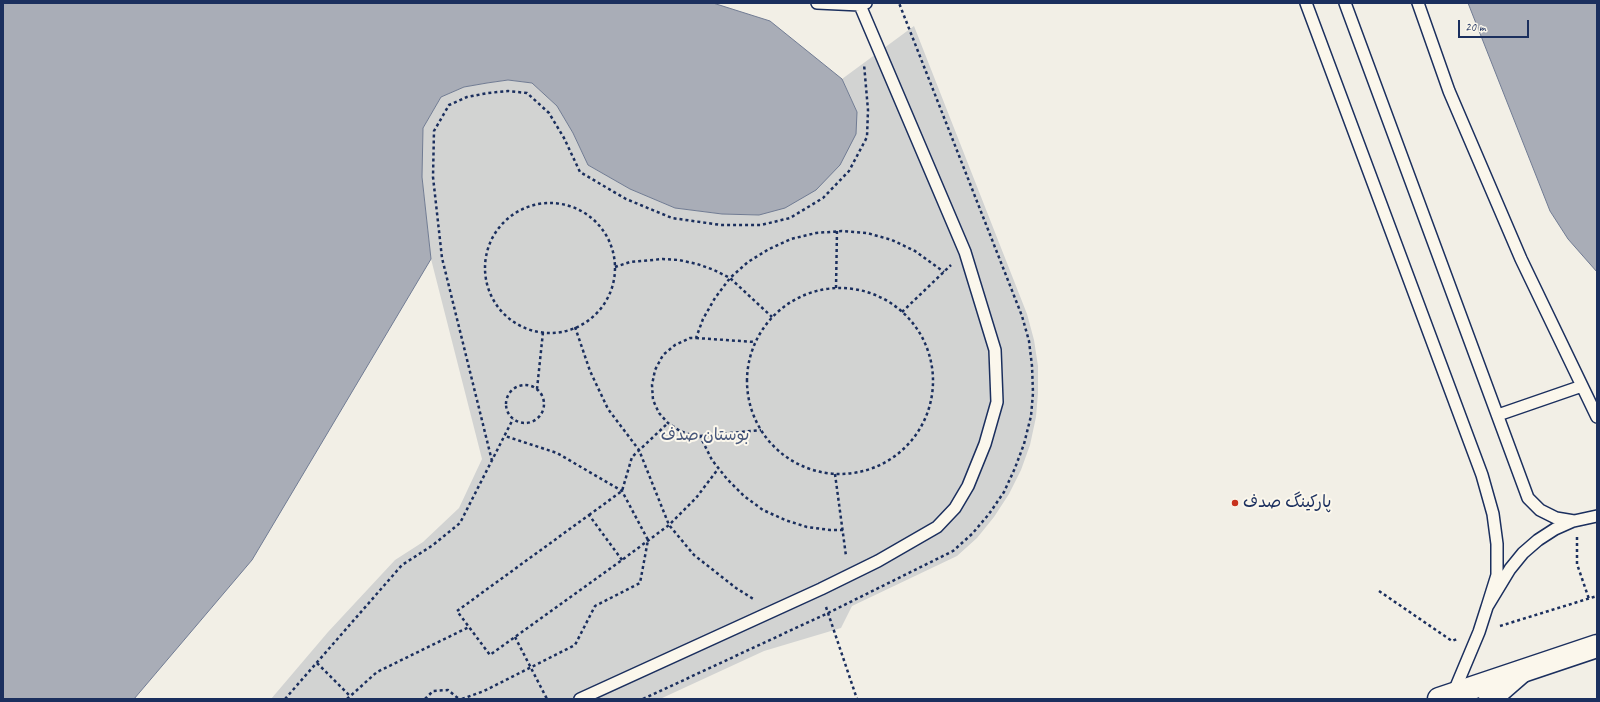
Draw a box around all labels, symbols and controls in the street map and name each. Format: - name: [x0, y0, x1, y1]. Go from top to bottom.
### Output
- scale bar: [1460, 12, 1531, 38]
- text: 20 m: [1465, 19, 1485, 35]
- park label: بوستان صدف: [661, 426, 749, 446]
- place label: پارکینگ صدف: [1243, 493, 1332, 513]
- marker: پارکینگ صدف: [1230, 498, 1240, 508]

